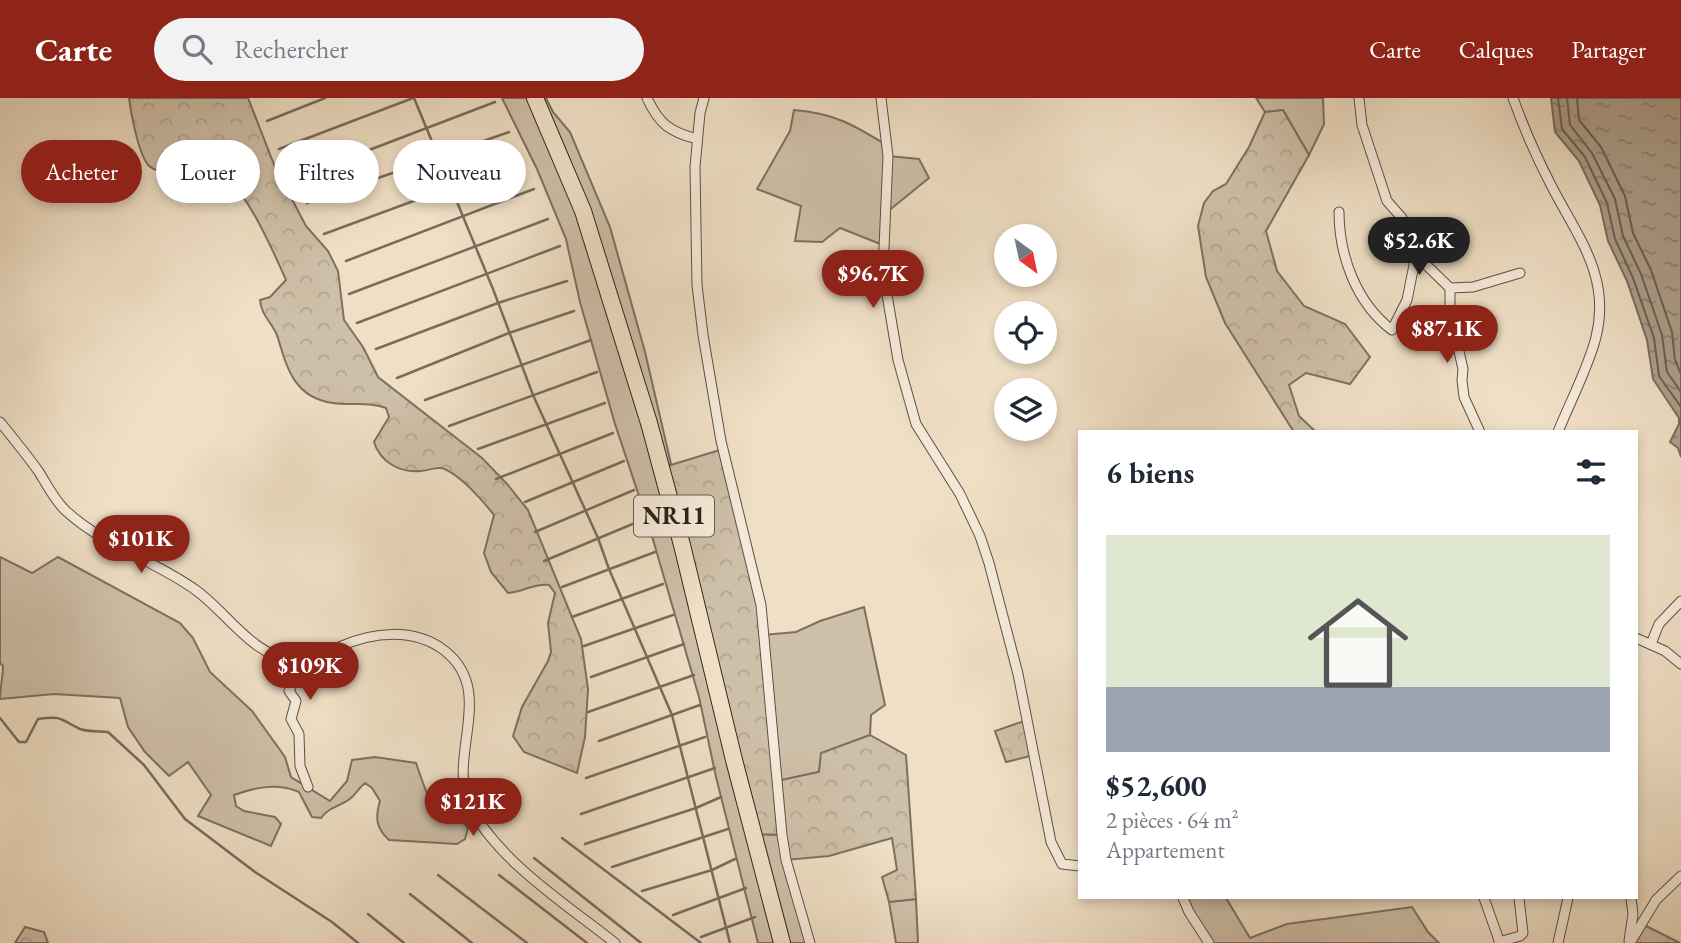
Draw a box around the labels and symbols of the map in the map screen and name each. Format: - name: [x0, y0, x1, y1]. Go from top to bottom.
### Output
- pin: $52.6K: [1362, 218, 1476, 277]
- north arrow: [994, 224, 1057, 287]
- pin: $96.7K: [816, 250, 930, 310]
- pin: $87.1K: [1390, 306, 1504, 365]
- road number: NR11: [634, 496, 714, 536]
- pin: $101K: [92, 516, 190, 575]
- pin: $109K: [261, 642, 359, 702]
- pin: $121K: [424, 778, 522, 838]

